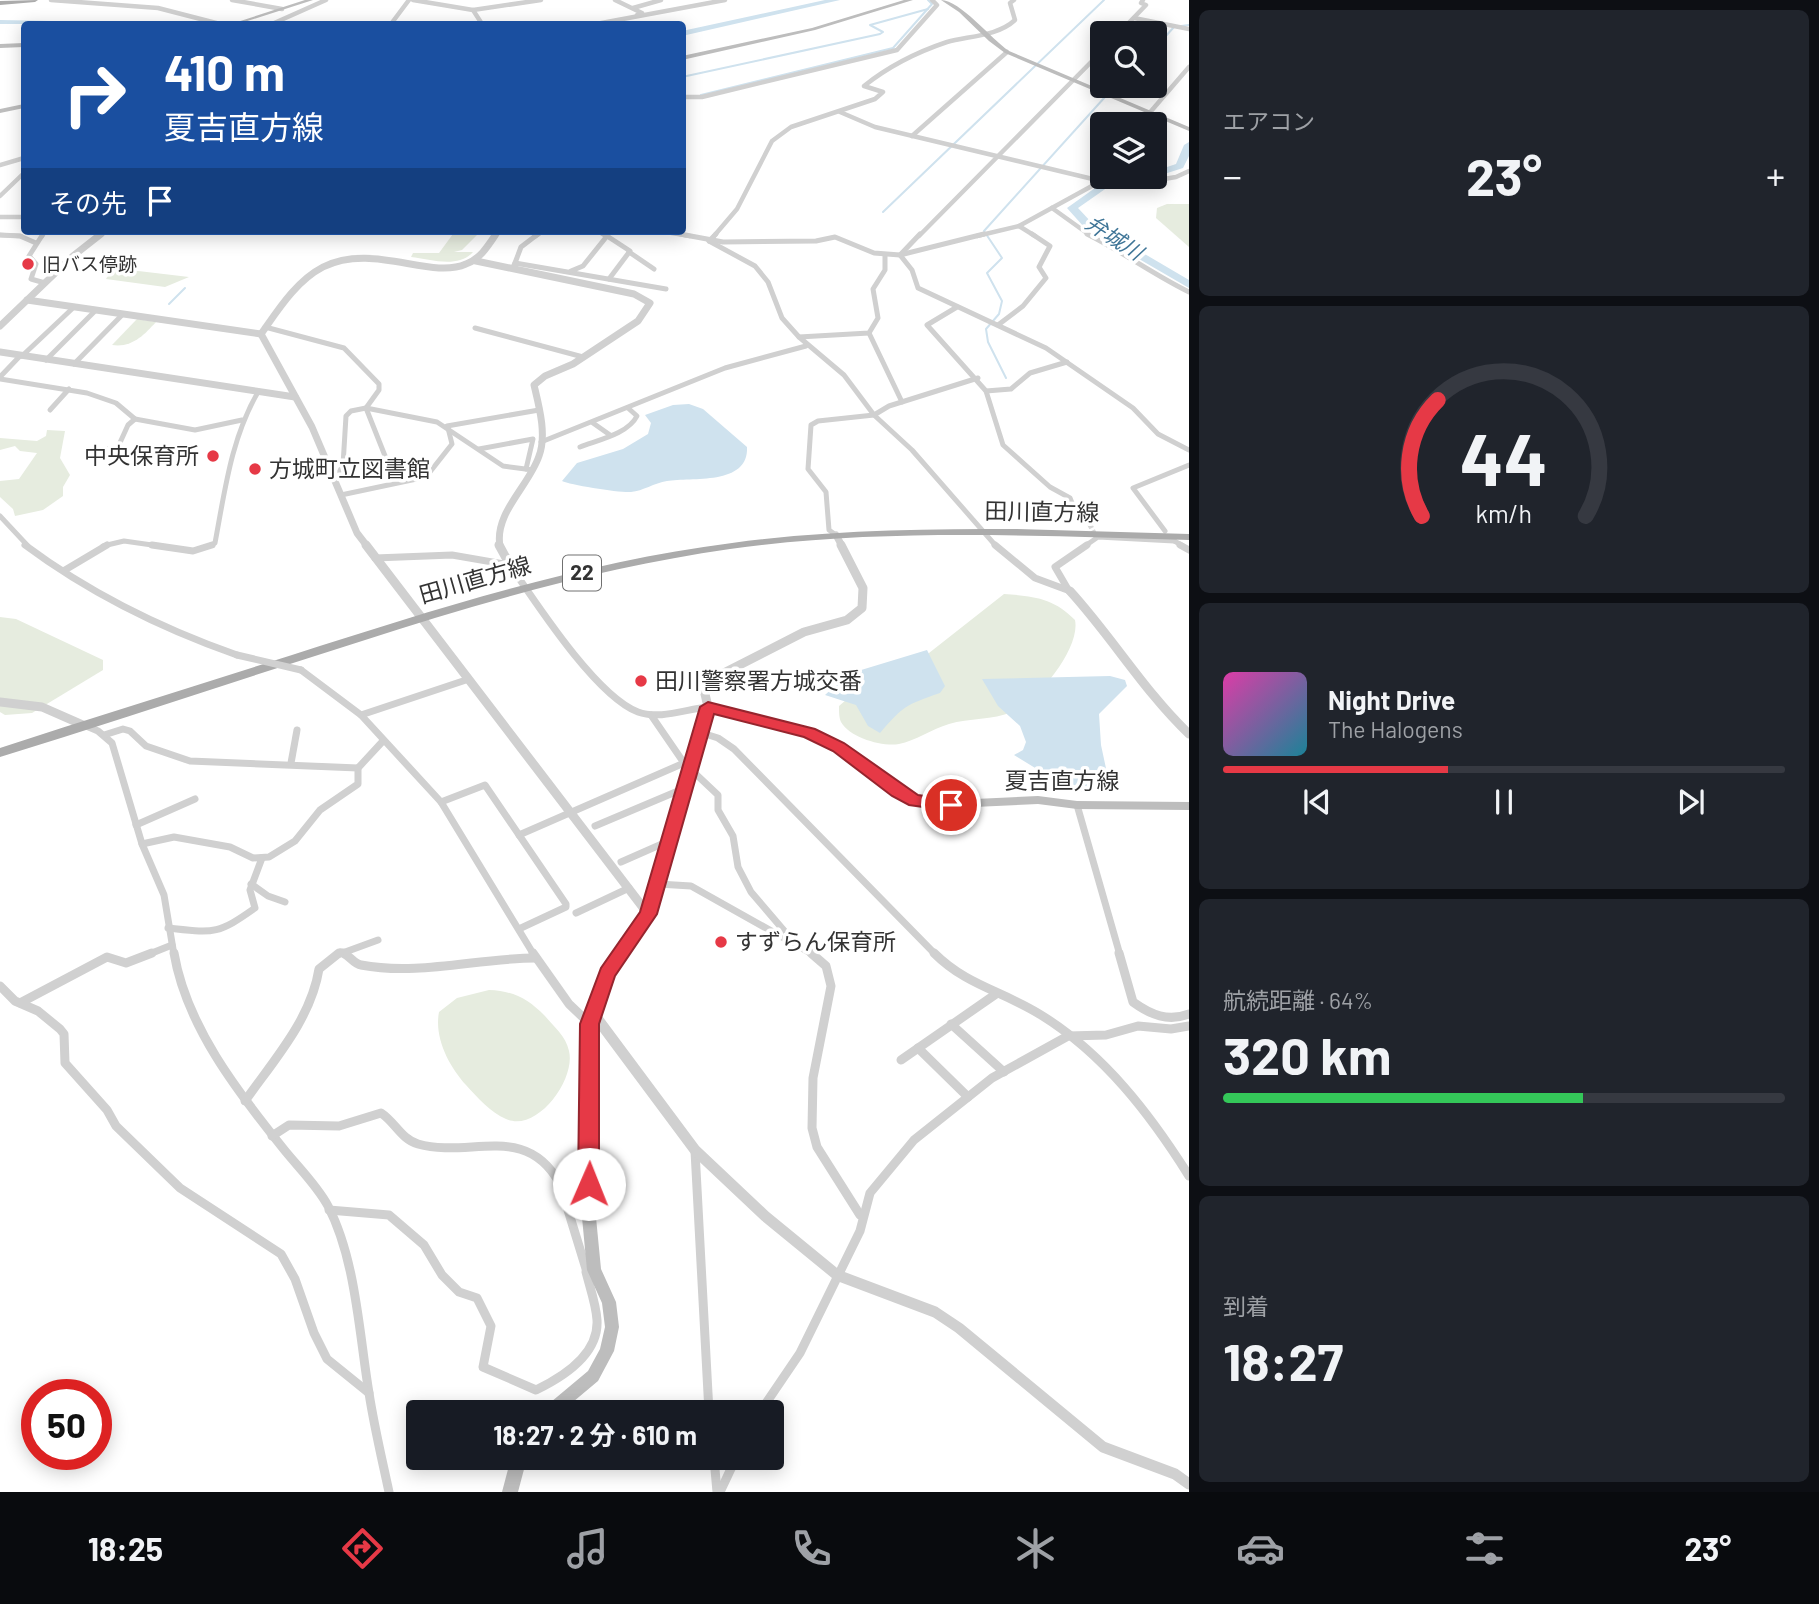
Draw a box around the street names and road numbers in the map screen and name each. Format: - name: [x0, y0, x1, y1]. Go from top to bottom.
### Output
- street label: 田川直方線: [984, 496, 1100, 526]
- street label: 田川直方線: [416, 550, 534, 608]
- road number: 22: [563, 556, 601, 590]
- street label: 夏吉直方線: [1005, 766, 1120, 794]

